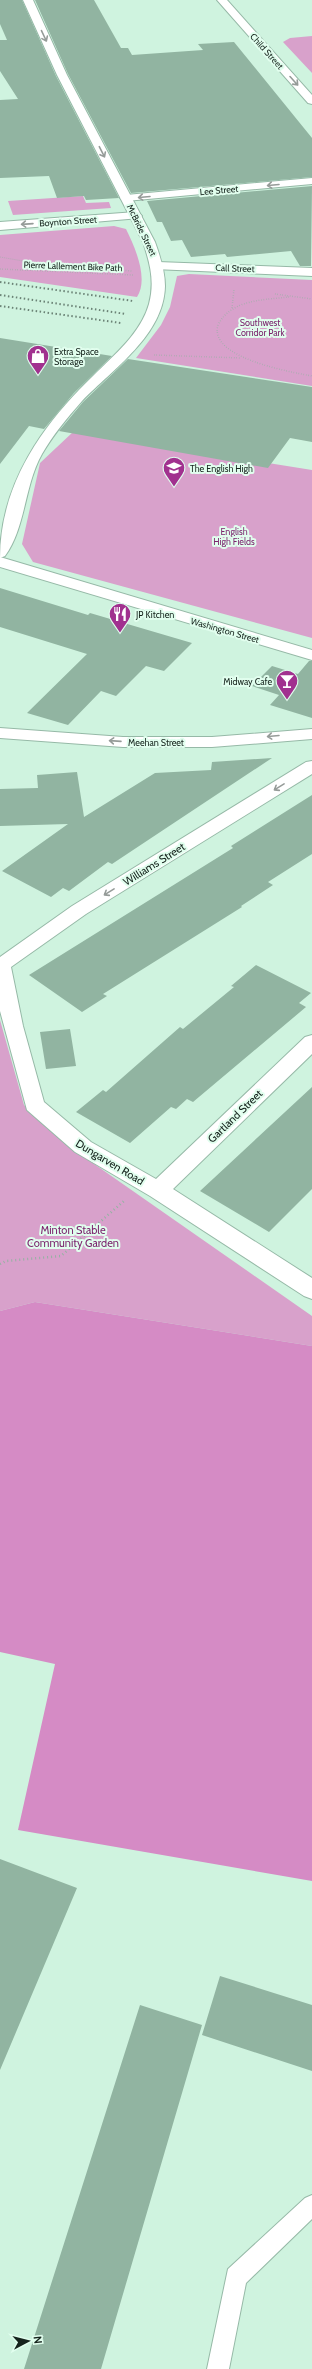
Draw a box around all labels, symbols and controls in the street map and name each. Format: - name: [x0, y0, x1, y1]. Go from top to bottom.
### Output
- one-way arrow: [41, 29, 48, 41]
- street label: Child Street: [248, 31, 286, 71]
- one-way arrow: [290, 76, 299, 87]
- one-way arrow: [99, 146, 106, 158]
- one-way arrow: [267, 181, 280, 188]
- street label: Lee Street: [199, 183, 239, 197]
- one-way arrow: [138, 193, 151, 200]
- street label: McBride Street: [125, 202, 159, 258]
- street label: Boynton Street: [39, 213, 97, 229]
- one-way arrow: [21, 221, 34, 228]
- street label: Pierre Lallement Bike Path: [23, 259, 123, 273]
- street label: Call Street: [215, 262, 255, 274]
- park label: Southwest Corridor Park: [236, 317, 285, 338]
- shop icon: Extra Space Storage: [25, 343, 51, 376]
- place label: Extra Space Storage: [54, 346, 99, 367]
- school or university icon: The English High: [161, 455, 187, 488]
- place label: The English High: [190, 463, 253, 474]
- park label: English High Fields: [213, 526, 255, 547]
- restaurant icon: JP Kitchen: [107, 601, 133, 634]
- place label: JP Kitchen: [135, 609, 174, 620]
- street label: Washington Street: [190, 615, 260, 645]
- bar icon: Midway Cafe: [274, 668, 300, 701]
- place label: Midway Cafe: [223, 676, 272, 687]
- one-way arrow: [267, 732, 280, 740]
- one-way arrow: [109, 737, 122, 744]
- street label: Meehan Street: [128, 737, 184, 748]
- one-way arrow: [273, 783, 285, 791]
- street label: Williams Street: [120, 839, 188, 889]
- one-way arrow: [103, 888, 115, 896]
- street label: Gartland Street: [205, 1086, 266, 1146]
- street label: Dungarven Road: [73, 1136, 147, 1188]
- park label: Minton Stable Community Garden: [27, 1223, 119, 1250]
- north arrow: [8, 2321, 48, 2361]
- text: N: [31, 2335, 45, 2344]

